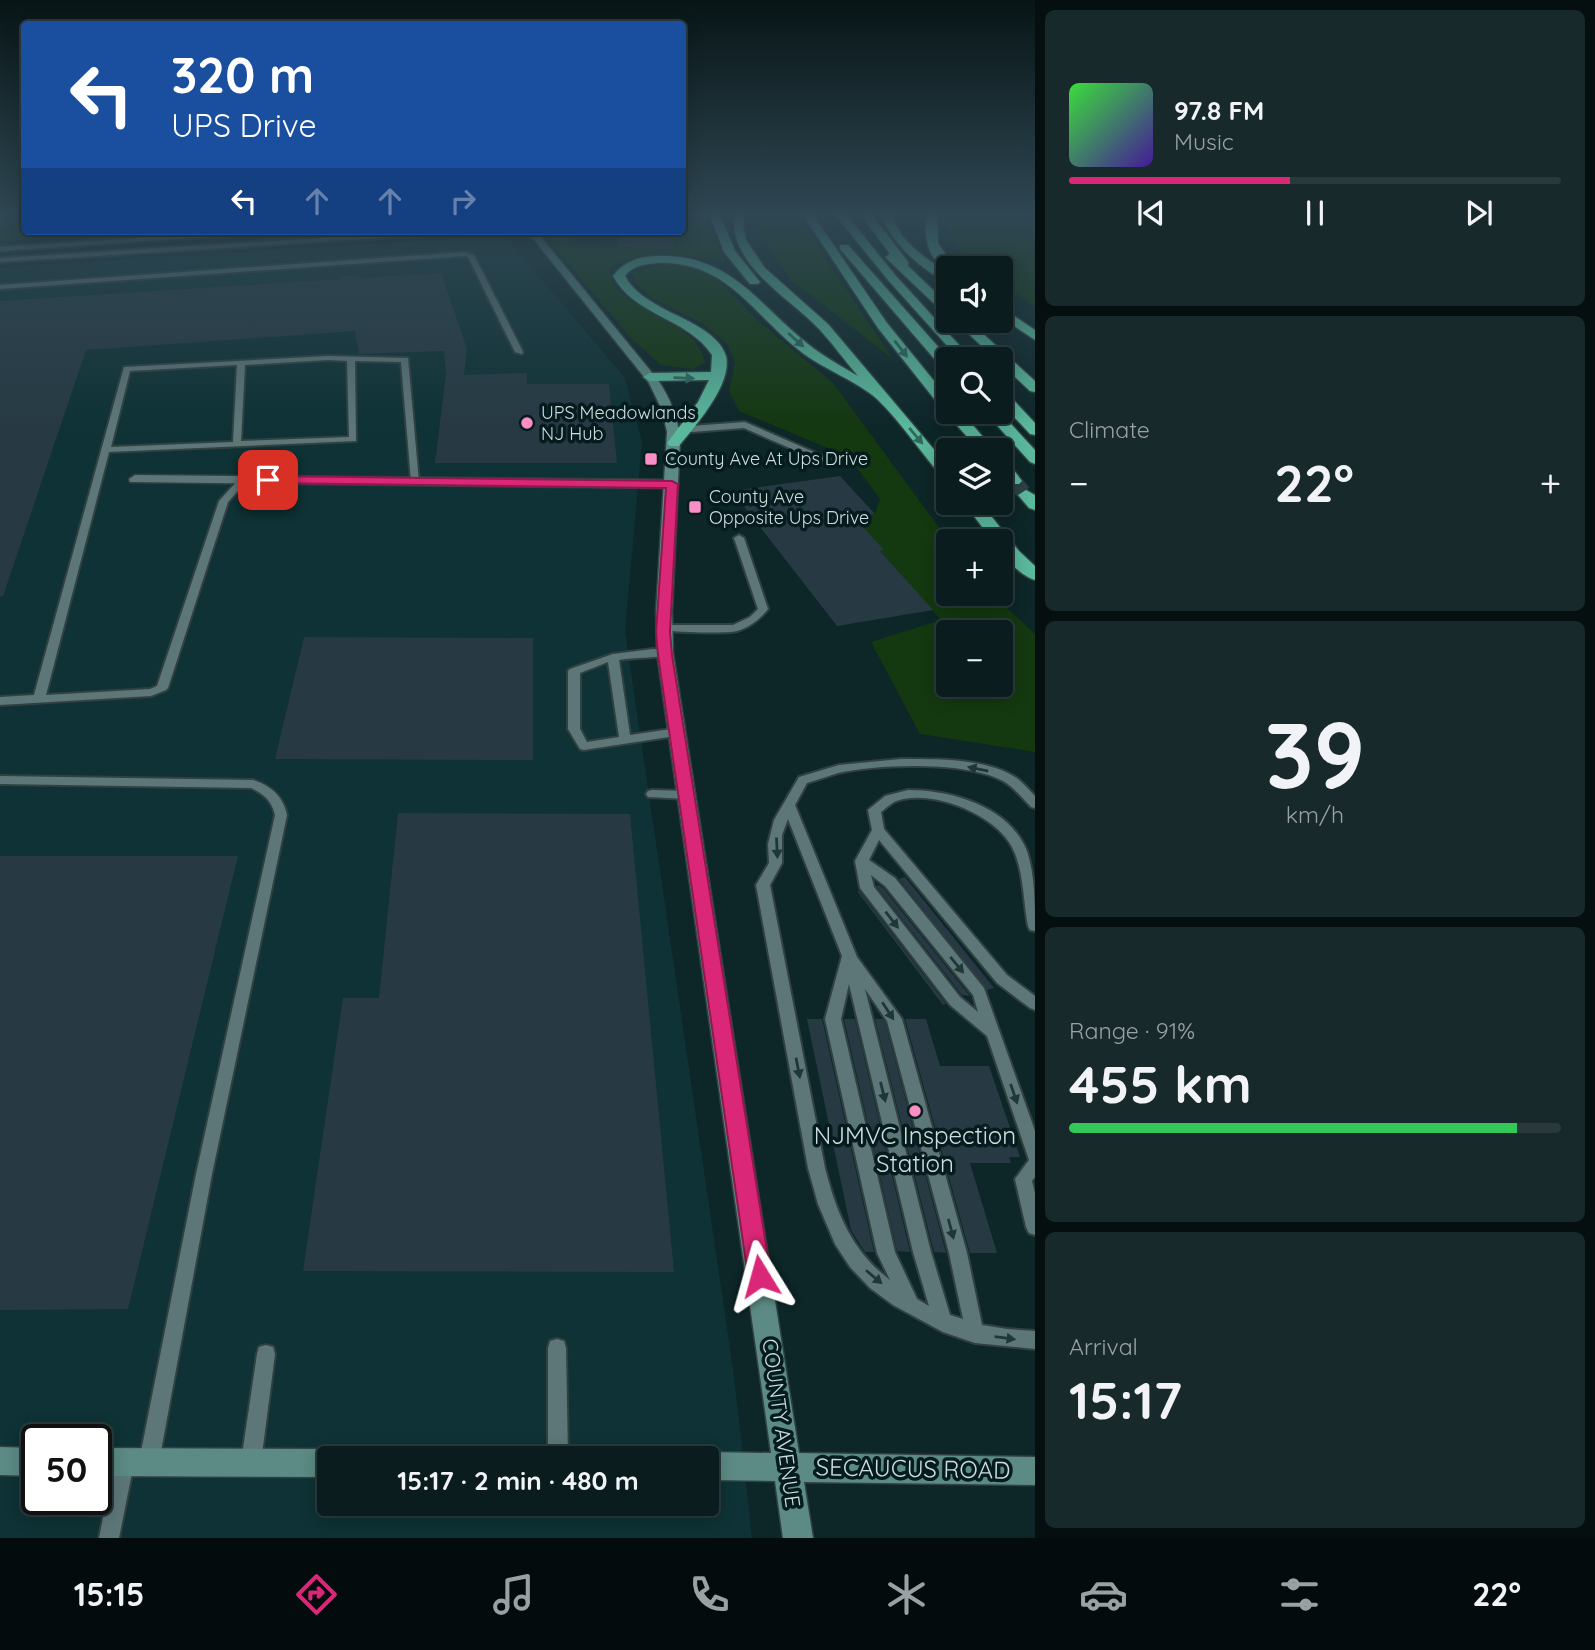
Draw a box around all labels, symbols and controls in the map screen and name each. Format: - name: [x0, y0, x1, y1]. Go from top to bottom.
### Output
- text: 320 m: [171, 44, 314, 105]
- icon: left: [56, 49, 147, 140]
- text: 97.8 FM: [1174, 94, 1264, 127]
- text: UPS Drive: [171, 105, 317, 145]
- text: Music: [1174, 127, 1234, 156]
- icon: left: [225, 182, 263, 220]
- icon: ahead: [298, 182, 336, 220]
- icon: ahead: [371, 182, 409, 220]
- icon: right: [444, 182, 482, 220]
- icon: previous: [1132, 194, 1170, 232]
- icon: pause: [1296, 194, 1334, 232]
- icon: next: [1460, 194, 1498, 232]
- map controls: [936, 256, 1013, 697]
- button: sound: [936, 256, 1013, 333]
- one-way arrow: [787, 332, 805, 348]
- one-way arrow: [893, 340, 908, 358]
- button: search: [936, 347, 1013, 424]
- one-way arrow: [673, 372, 695, 384]
- place label: UPS Meadowlands NJ Hub: [541, 401, 696, 445]
- marker: UPS Meadowlands NJ Hub: [519, 415, 535, 431]
- text: Climate: [1069, 415, 1150, 444]
- one-way arrow: [908, 428, 923, 445]
- button: layers: [936, 438, 1013, 515]
- place label: County Ave At Ups Drive: [665, 447, 868, 470]
- pin: [238, 450, 298, 510]
- text: 22°: [1274, 450, 1354, 515]
- marker: County Ave At Ups Drive: [643, 451, 659, 467]
- text: −: [1069, 459, 1089, 507]
- text: +: [1540, 459, 1561, 507]
- icon: arrive: [249, 461, 287, 499]
- place label: County Ave Opposite Ups Drive: [709, 485, 869, 529]
- marker: County Ave Opposite Ups Drive: [687, 499, 703, 515]
- button: +: [936, 529, 1013, 606]
- button: −: [936, 620, 1013, 697]
- text: 39: [1265, 697, 1365, 811]
- one-way arrow: [967, 763, 989, 774]
- text: km/h: [1286, 800, 1344, 829]
- one-way arrow: [771, 838, 782, 860]
- one-way arrow: [885, 911, 900, 929]
- one-way arrow: [949, 956, 964, 973]
- one-way arrow: [881, 1001, 894, 1021]
- text: Range · 91%: [1069, 1016, 1195, 1045]
- text: 455 km: [1069, 1051, 1252, 1116]
- one-way arrow: [793, 1057, 804, 1079]
- one-way arrow: [878, 1081, 889, 1103]
- one-way arrow: [1009, 1083, 1020, 1104]
- marker: NJMVC Inspection Station: [907, 1103, 923, 1119]
- place label: NJMVC Inspection Station: [814, 1120, 1016, 1178]
- one-way arrow: [946, 1218, 957, 1240]
- position arrow: [723, 1239, 797, 1313]
- one-way arrow: [864, 1270, 882, 1285]
- one-way arrow: [994, 1332, 1016, 1343]
- text: Arrival: [1069, 1332, 1138, 1361]
- street label: COUNTY AVENUE: [757, 1337, 807, 1509]
- text: 15:17: [1069, 1367, 1182, 1432]
- speed limit sign: 50: [21, 1424, 112, 1515]
- street label: SECAUCUS ROAD: [815, 1451, 1011, 1485]
- text: 15:17 · 2 min · 480 m: [397, 1464, 639, 1497]
- icon: directions: [292, 1570, 341, 1619]
- icon: music: [489, 1570, 538, 1619]
- icon: phone: [685, 1570, 734, 1619]
- icon: climate: [882, 1570, 931, 1619]
- icon: car: [1079, 1570, 1128, 1619]
- icon: filters: [1275, 1570, 1324, 1619]
- text: 15:15: [74, 1574, 144, 1614]
- text: 22°: [1472, 1574, 1521, 1614]

